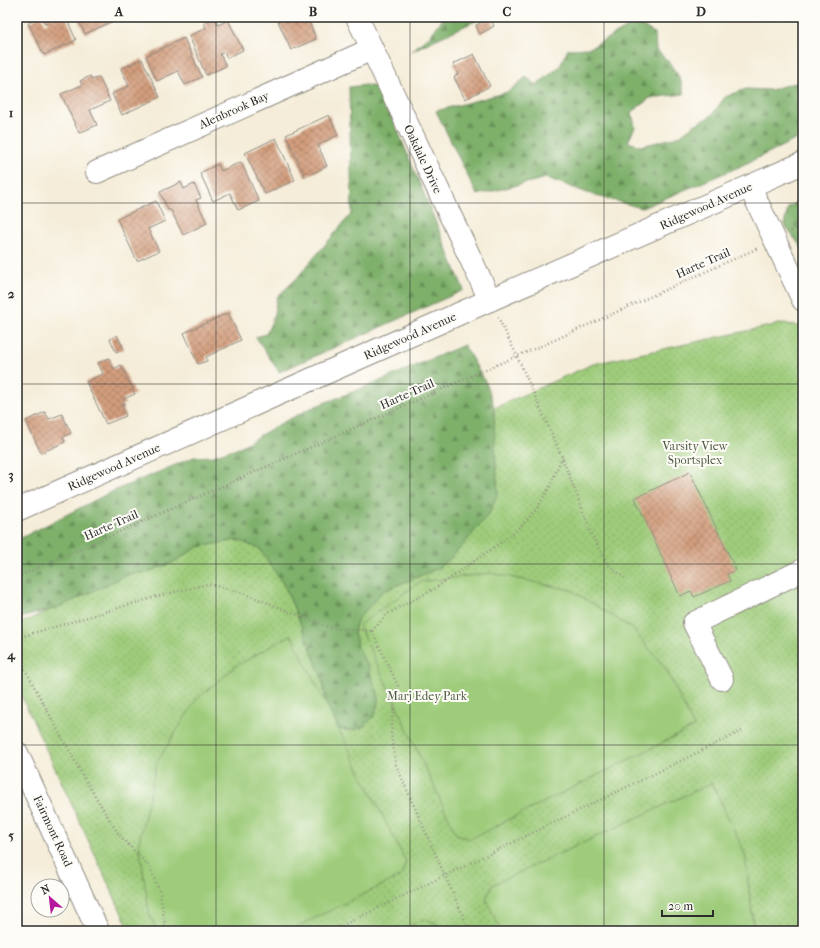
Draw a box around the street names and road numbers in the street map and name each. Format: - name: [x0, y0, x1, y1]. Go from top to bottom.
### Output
- street label: Alenbrook Bay: [196, 88, 272, 132]
- street label: Oakdale Drive: [401, 122, 445, 196]
- street label: Ridgewood Avenue: [658, 179, 754, 233]
- street label: Harte Trail: [674, 245, 733, 281]
- street label: Ridgewood Avenue: [362, 309, 458, 363]
- street label: Harte Trail: [378, 376, 437, 412]
- street label: Ridgewood Avenue: [66, 440, 162, 494]
- street label: Harte Trail: [82, 507, 141, 543]
- street label: Fairmont Road: [30, 793, 76, 869]

